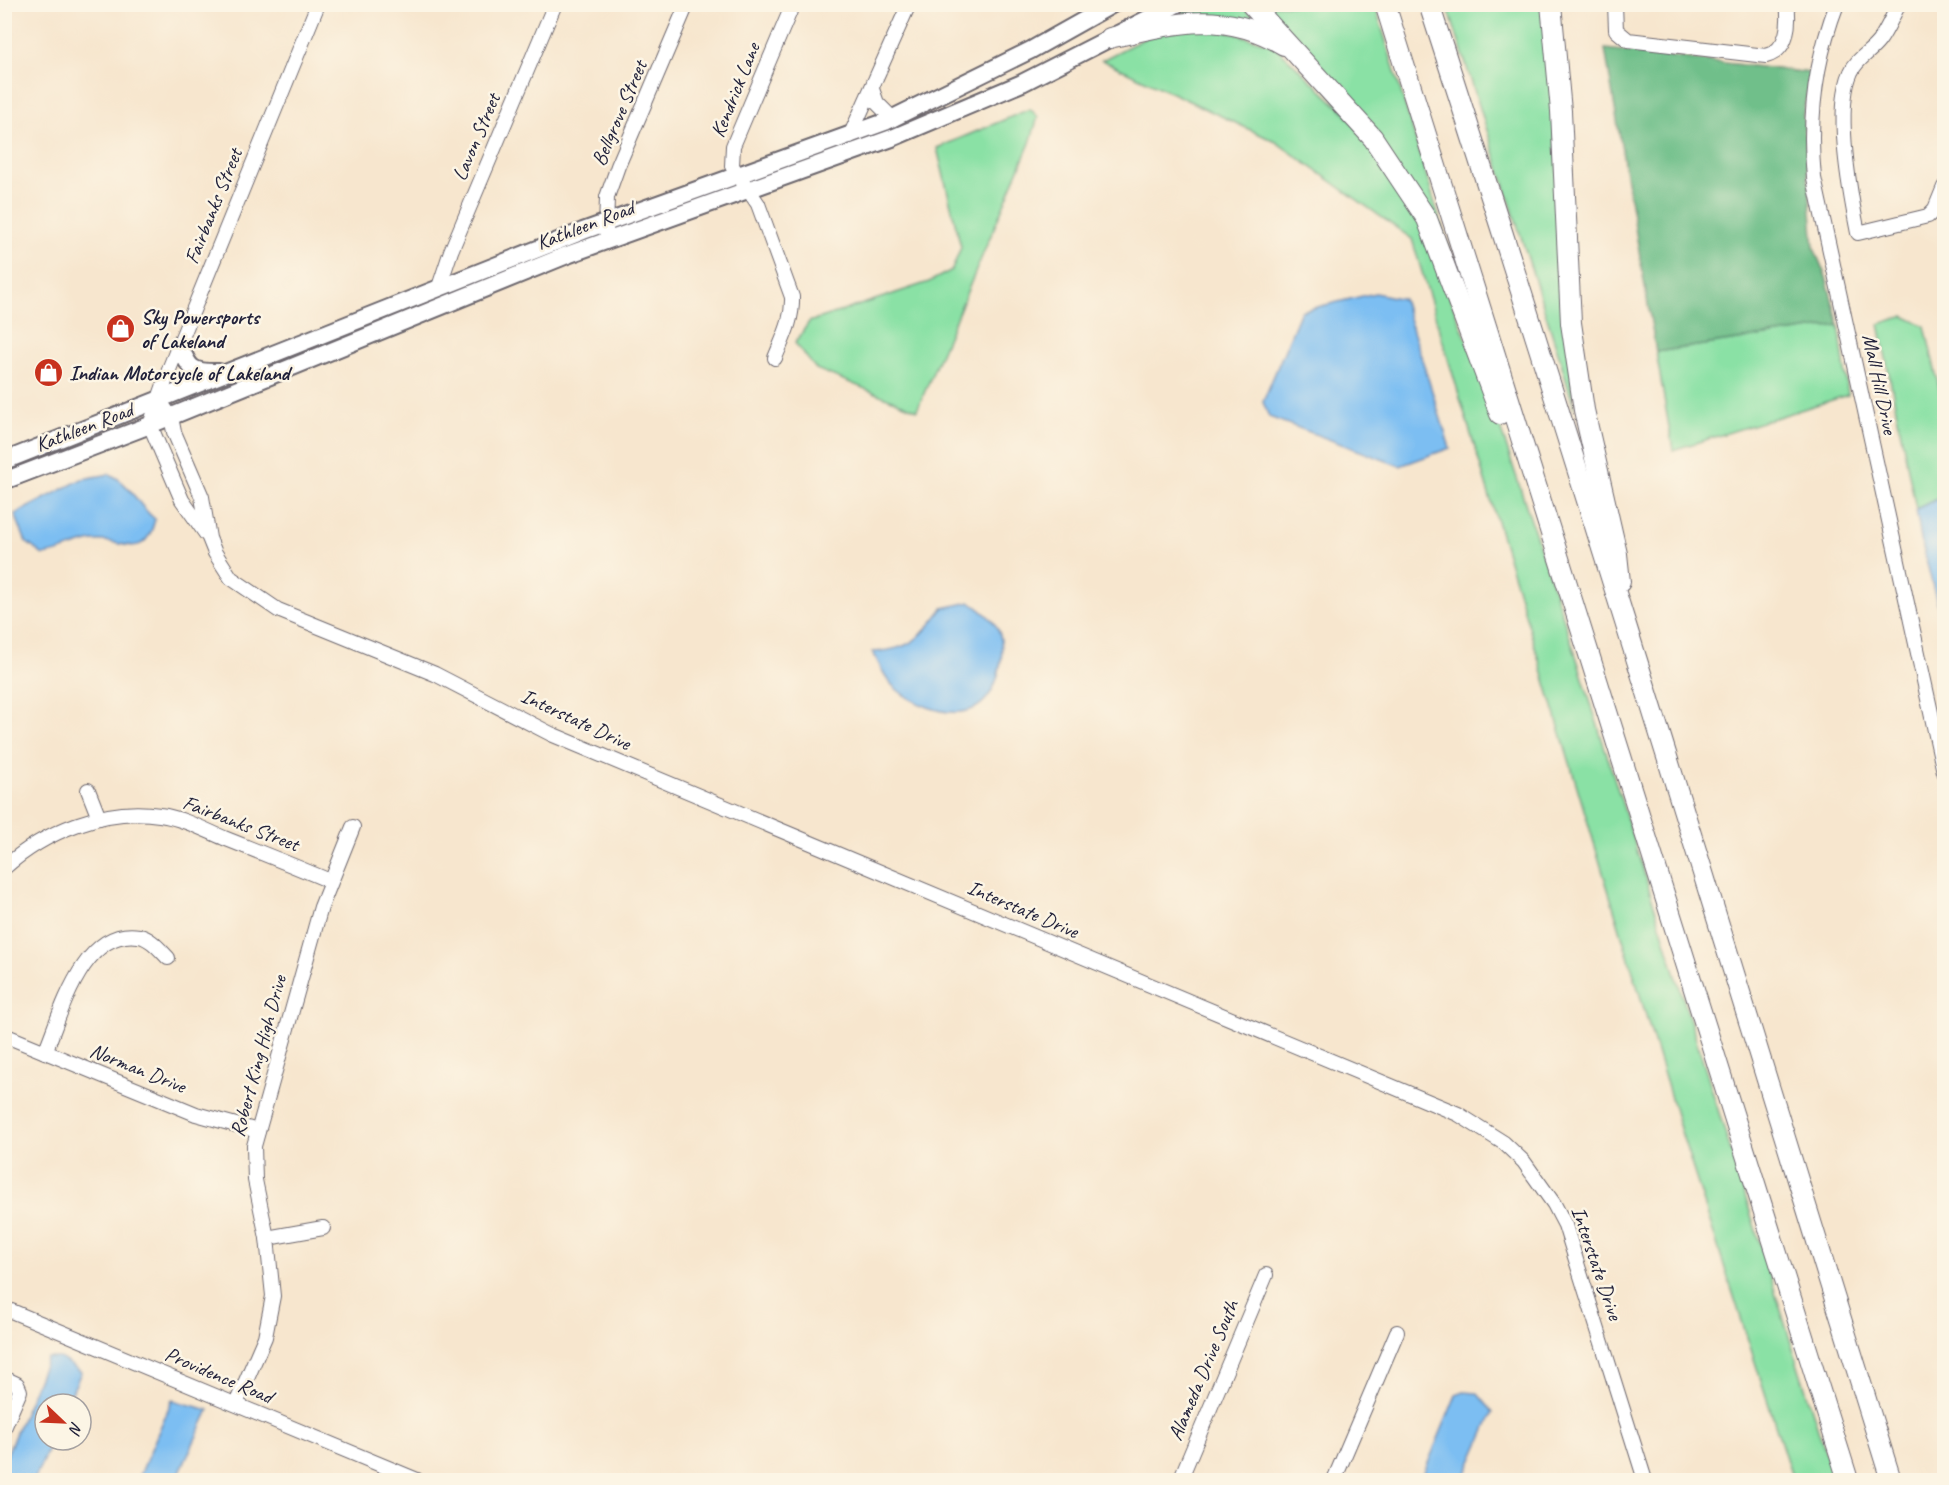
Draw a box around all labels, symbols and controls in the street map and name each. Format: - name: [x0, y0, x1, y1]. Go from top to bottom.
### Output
- street label: Kendrick Lane: [704, 37, 767, 141]
- street label: Bellgrove Street: [585, 55, 654, 169]
- street label: Lavon Street: [446, 88, 507, 184]
- street label: Fairbanks Street: [178, 143, 249, 267]
- street label: Kathleen Road: [533, 193, 641, 255]
- place label: Sky Powersports of Lakeland: [141, 304, 262, 354]
- shop icon: Sky Powersports of Lakeland: [104, 313, 136, 345]
- street label: Mall Hill Drive: [1857, 331, 1904, 439]
- shop icon: Indian Motorcycle of Lakeland: [32, 357, 64, 389]
- place label: Indian Motorcycle of Lakeland: [69, 360, 293, 386]
- street label: Kathleen Road: [32, 395, 140, 457]
- street label: Interstate Drive: [517, 682, 636, 756]
- street label: Fairbanks Street: [179, 789, 305, 858]
- street label: Interstate Drive: [964, 874, 1084, 944]
- street label: Robert King High Drive: [224, 971, 292, 1139]
- street label: Norman Drive: [86, 1037, 192, 1100]
- street label: Interstate Drive: [1565, 1203, 1629, 1324]
- street label: Alameda Drive South: [1162, 1295, 1245, 1444]
- street label: Providence Road: [161, 1341, 279, 1410]
- north arrow: [33, 1392, 93, 1452]
- text: N: [64, 1419, 87, 1439]

